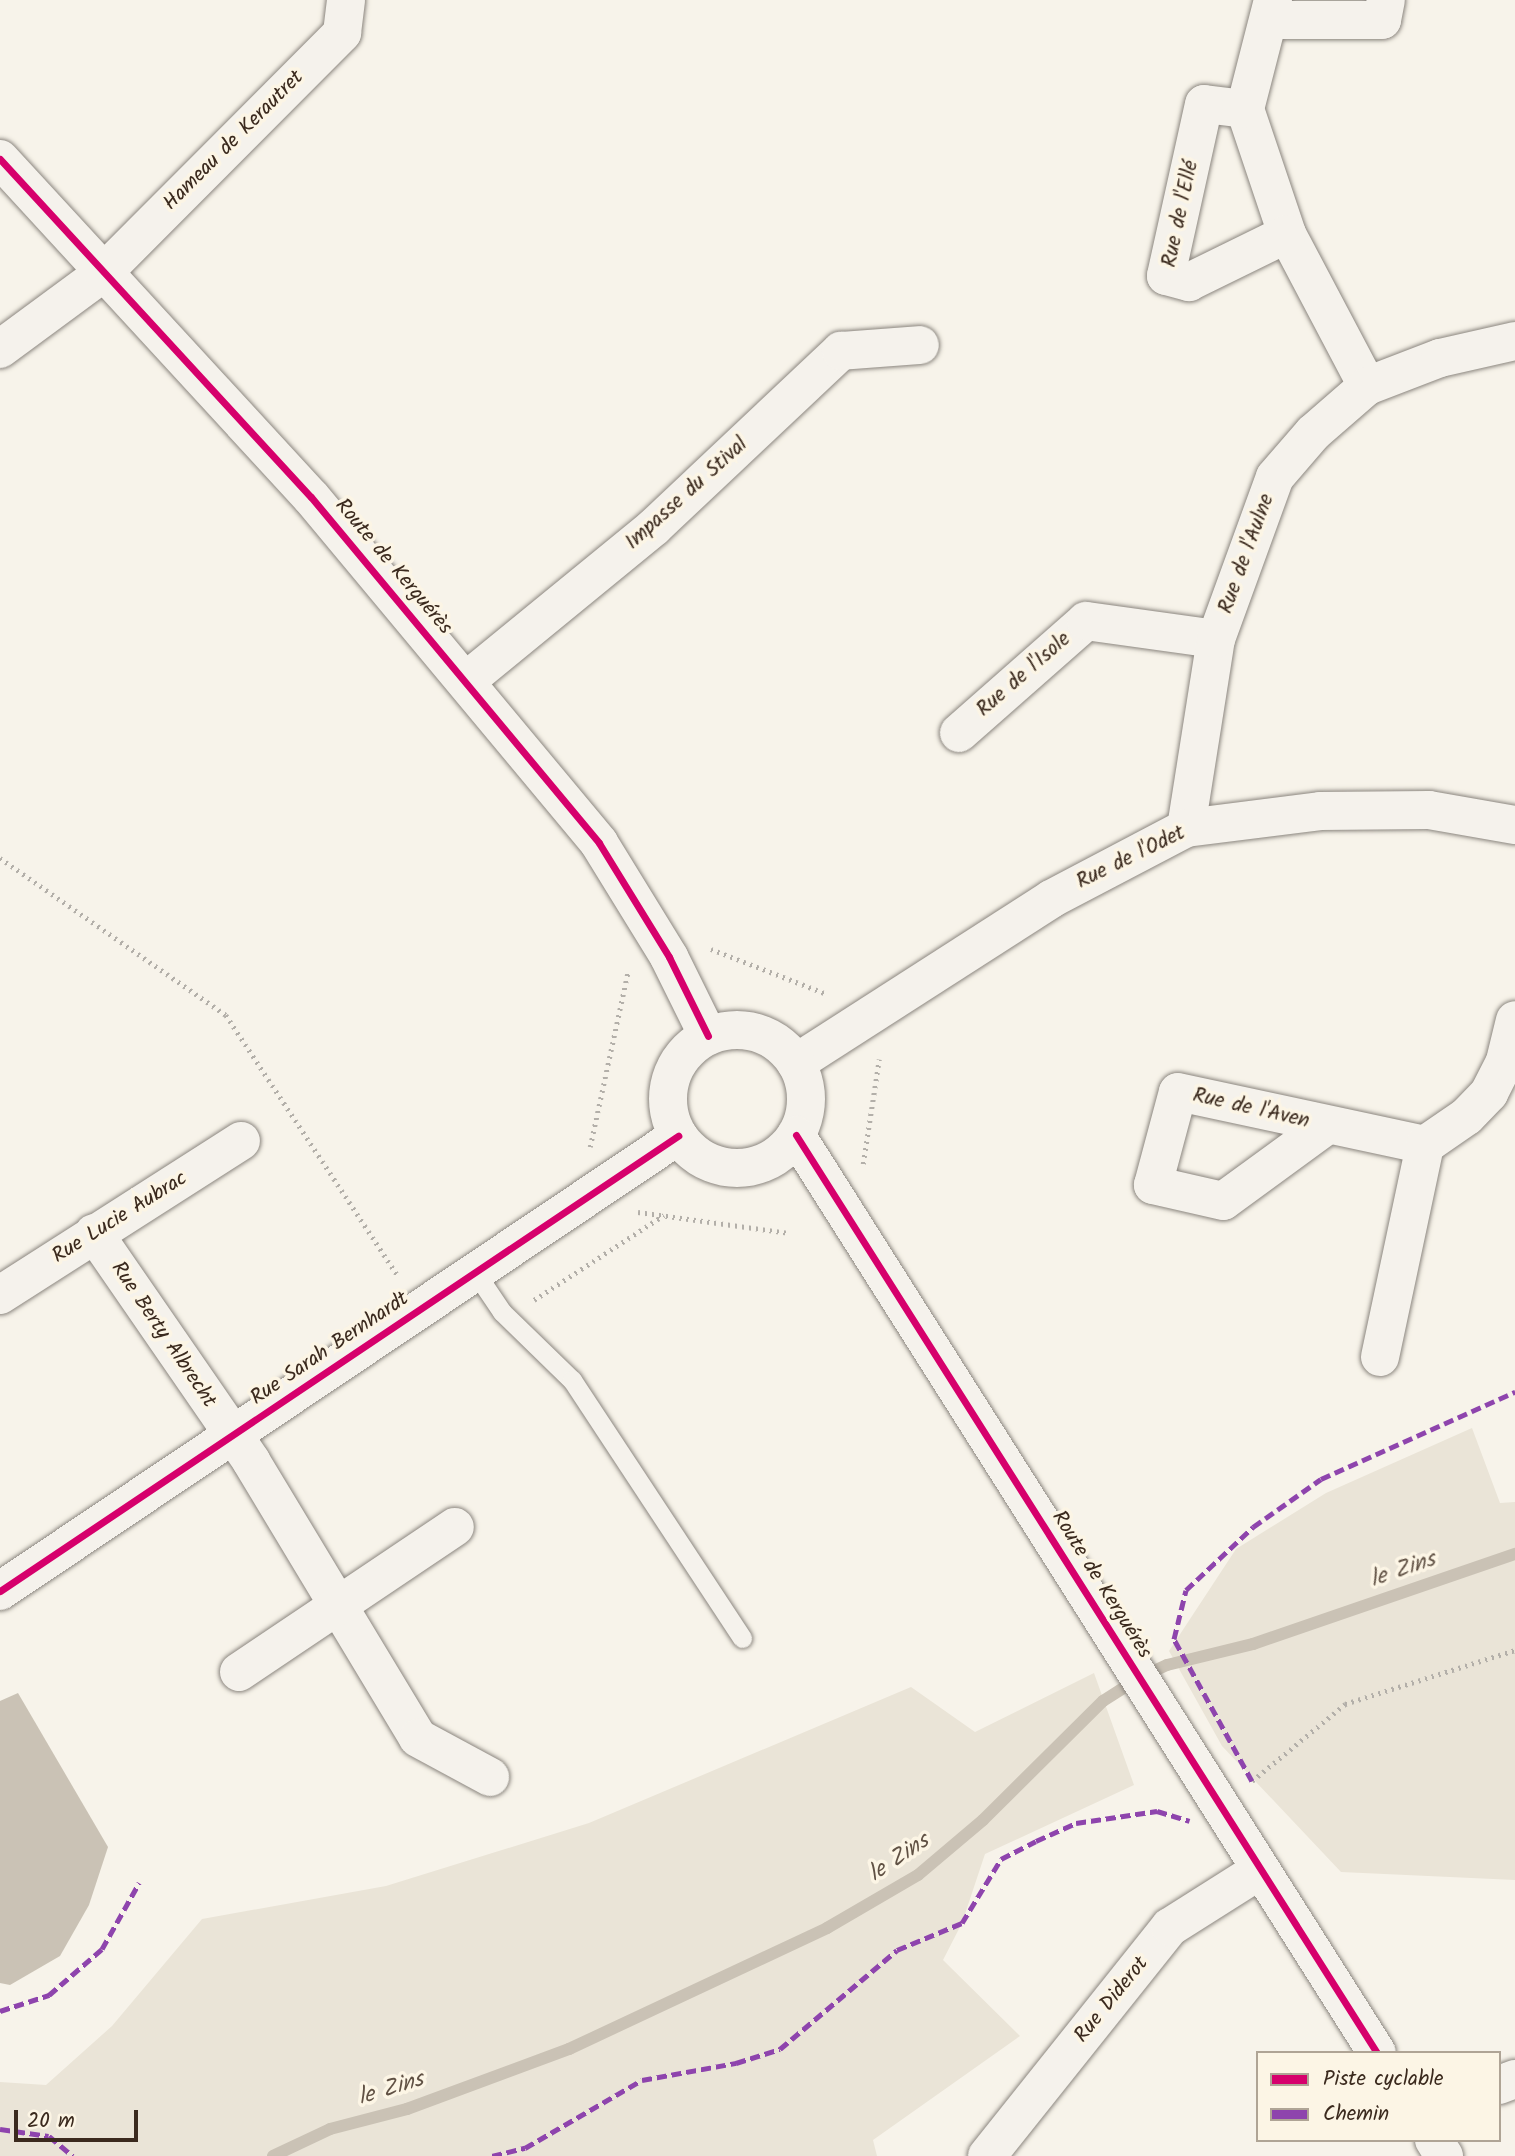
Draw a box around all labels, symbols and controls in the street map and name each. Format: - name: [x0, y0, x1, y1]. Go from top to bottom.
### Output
- street label: Hameau de Kerautret: [159, 66, 309, 216]
- street label: Rue de l'Ellé: [1157, 158, 1205, 270]
- street label: Impasse du Stival: [621, 432, 753, 556]
- street label: Rue de l'Aulne: [1214, 491, 1280, 617]
- street label: Route de Kerguérès: [329, 494, 457, 640]
- street label: Rue de l'Isole: [972, 627, 1076, 723]
- street label: Rue de l'Odet: [1073, 821, 1189, 895]
- street label: Rue de l'Aven: [1190, 1083, 1312, 1135]
- street label: Rue Lucie Aubrac: [48, 1166, 192, 1270]
- street label: Rue Berty Albrecht: [105, 1257, 221, 1413]
- street label: Rue Sarah Bernhardt: [246, 1287, 414, 1411]
- street label: Route de Kerguérès: [1045, 1506, 1157, 1664]
- water label: le Zins: [1367, 1546, 1439, 1594]
- water label: le Zins: [864, 1828, 934, 1888]
- street label: Rue Diderot: [1070, 1952, 1154, 2048]
- legend: [1256, 2051, 1501, 2142]
- text: Piste cyclable: [1323, 2063, 1444, 2096]
- water label: le Zins: [355, 2066, 427, 2112]
- scale bar: [18, 2096, 142, 2140]
- text: Chemin: [1323, 2098, 1389, 2131]
- text: 20 m: [27, 2105, 75, 2138]

